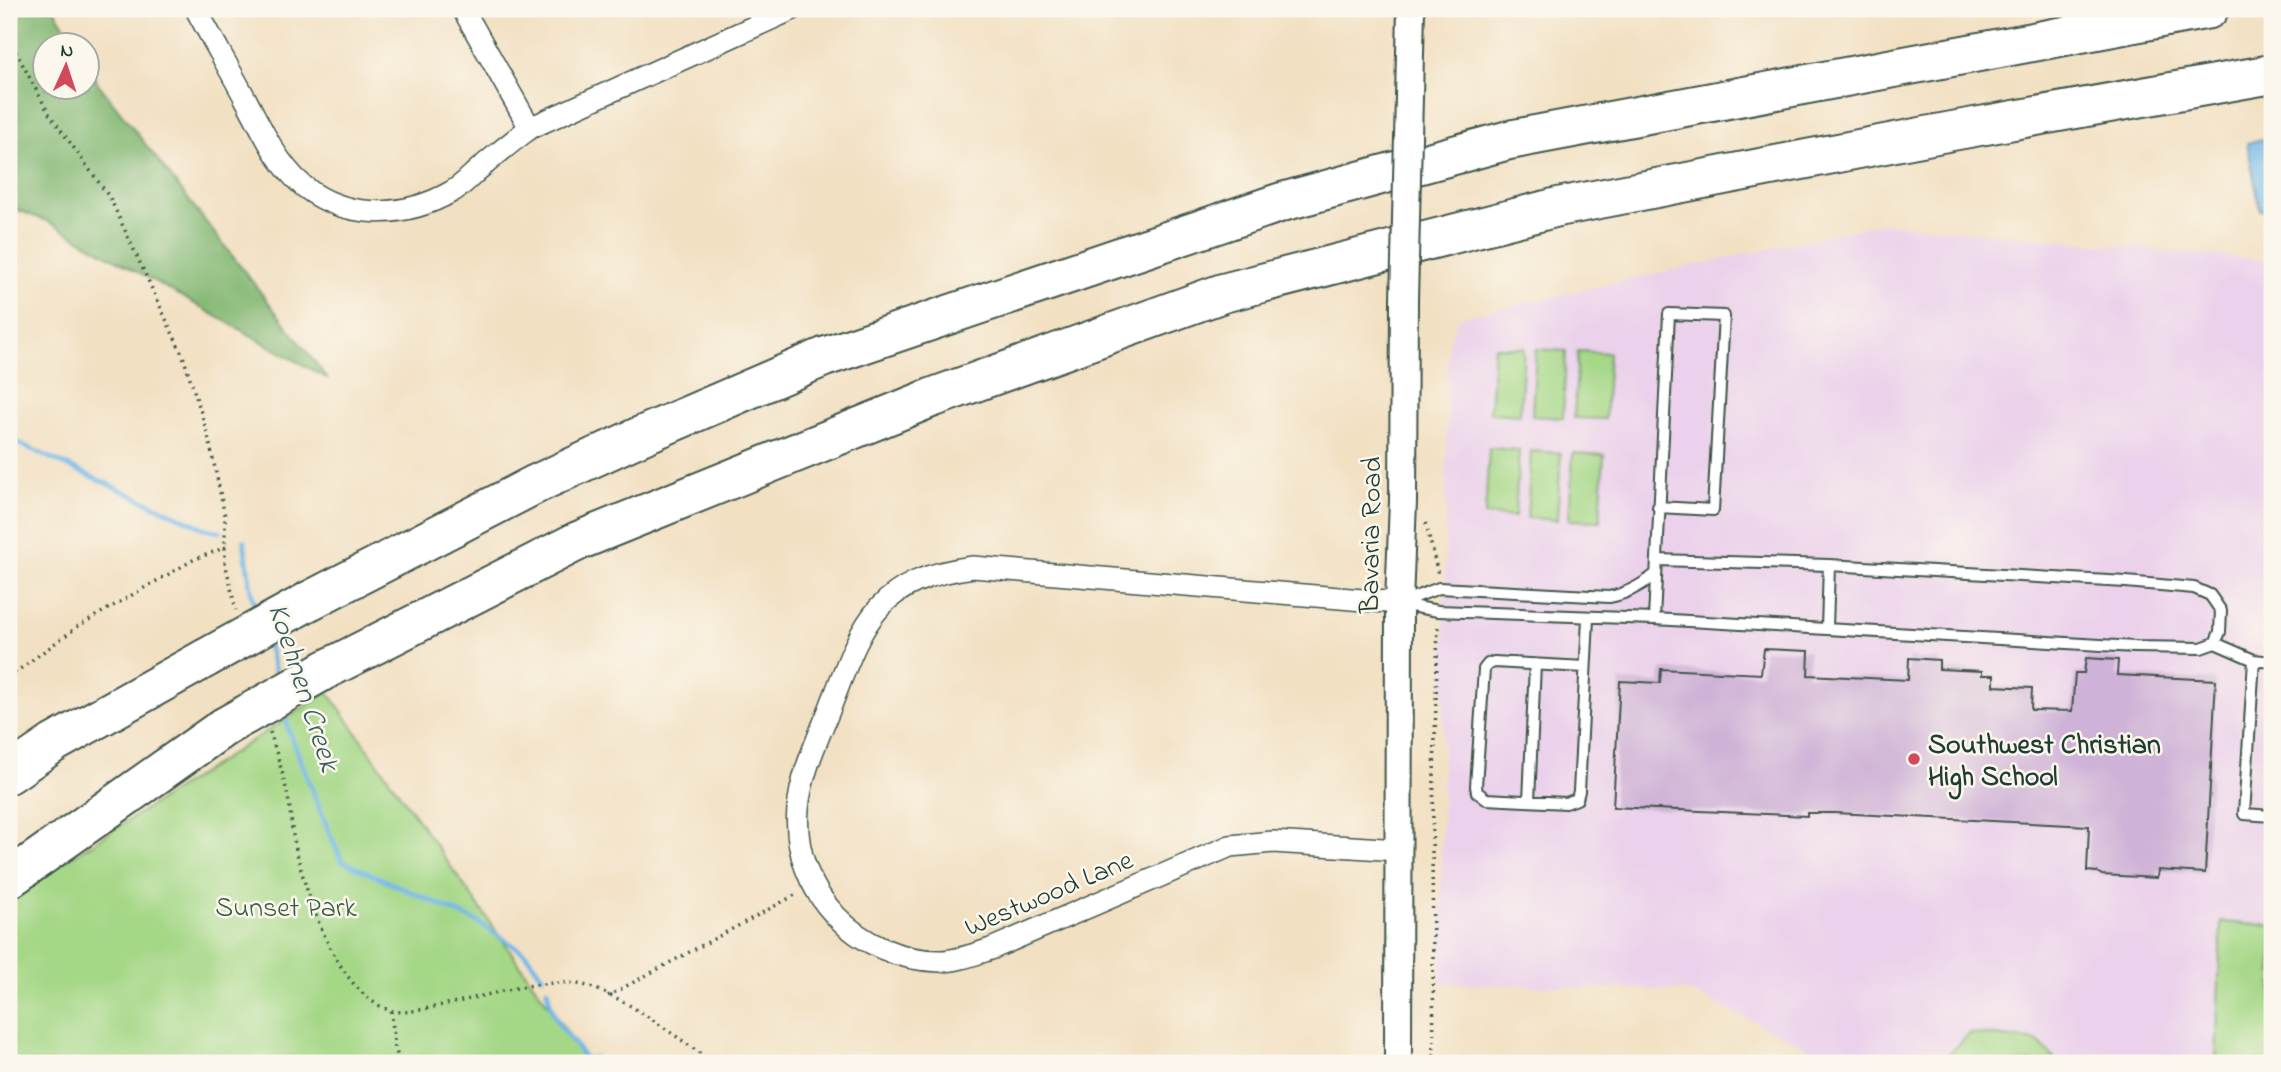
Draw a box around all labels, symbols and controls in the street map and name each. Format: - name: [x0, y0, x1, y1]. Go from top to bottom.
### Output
- north arrow: [32, 32, 102, 102]
- text: N: [60, 38, 74, 65]
- street label: Bavaria Road: [1351, 456, 1394, 615]
- water label: Koehnen Creek: [254, 598, 351, 779]
- place label: Southwest Christian High School: [1928, 726, 2161, 800]
- marker: Southwest Christian High School: [1906, 751, 1922, 767]
- street label: Westwood Lane: [959, 841, 1140, 949]
- park label: Sunset Park: [215, 889, 357, 930]

